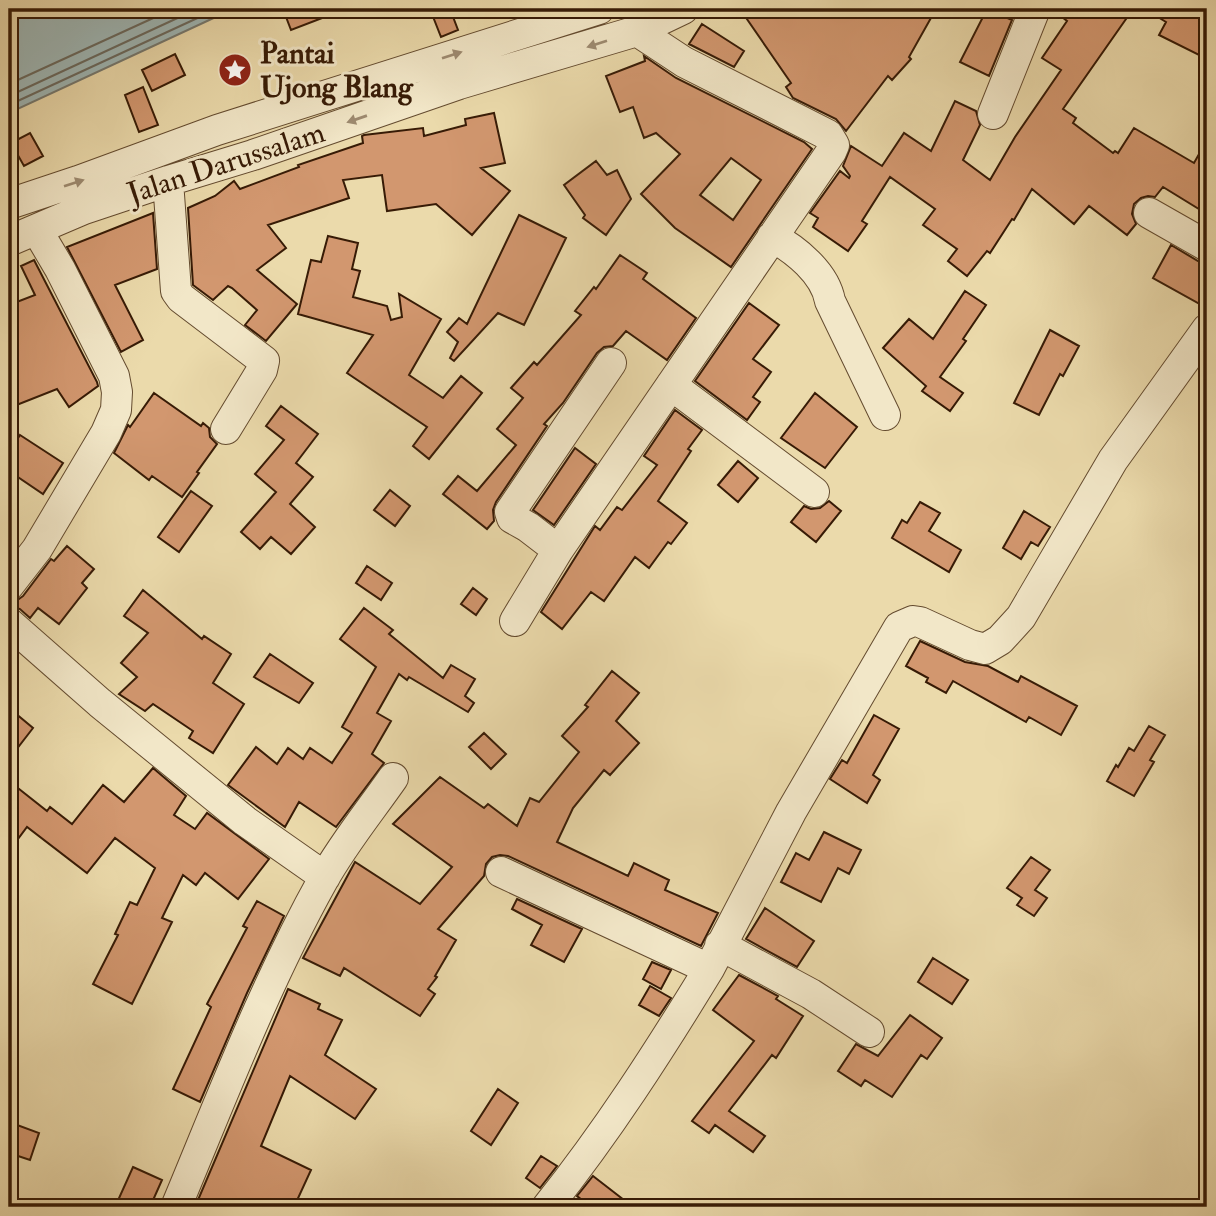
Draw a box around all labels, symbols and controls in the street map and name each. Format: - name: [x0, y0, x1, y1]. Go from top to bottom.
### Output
- place label: Pantai Ujong Blang: [260, 35, 414, 106]
- one-way arrow: [587, 39, 608, 50]
- one-way arrow: [441, 50, 462, 60]
- place icon: Pantai Ujong Blang: [216, 51, 254, 89]
- street label: Jalan Darussalam: [122, 114, 329, 213]
- one-way arrow: [346, 114, 367, 125]
- one-way arrow: [63, 177, 84, 187]

